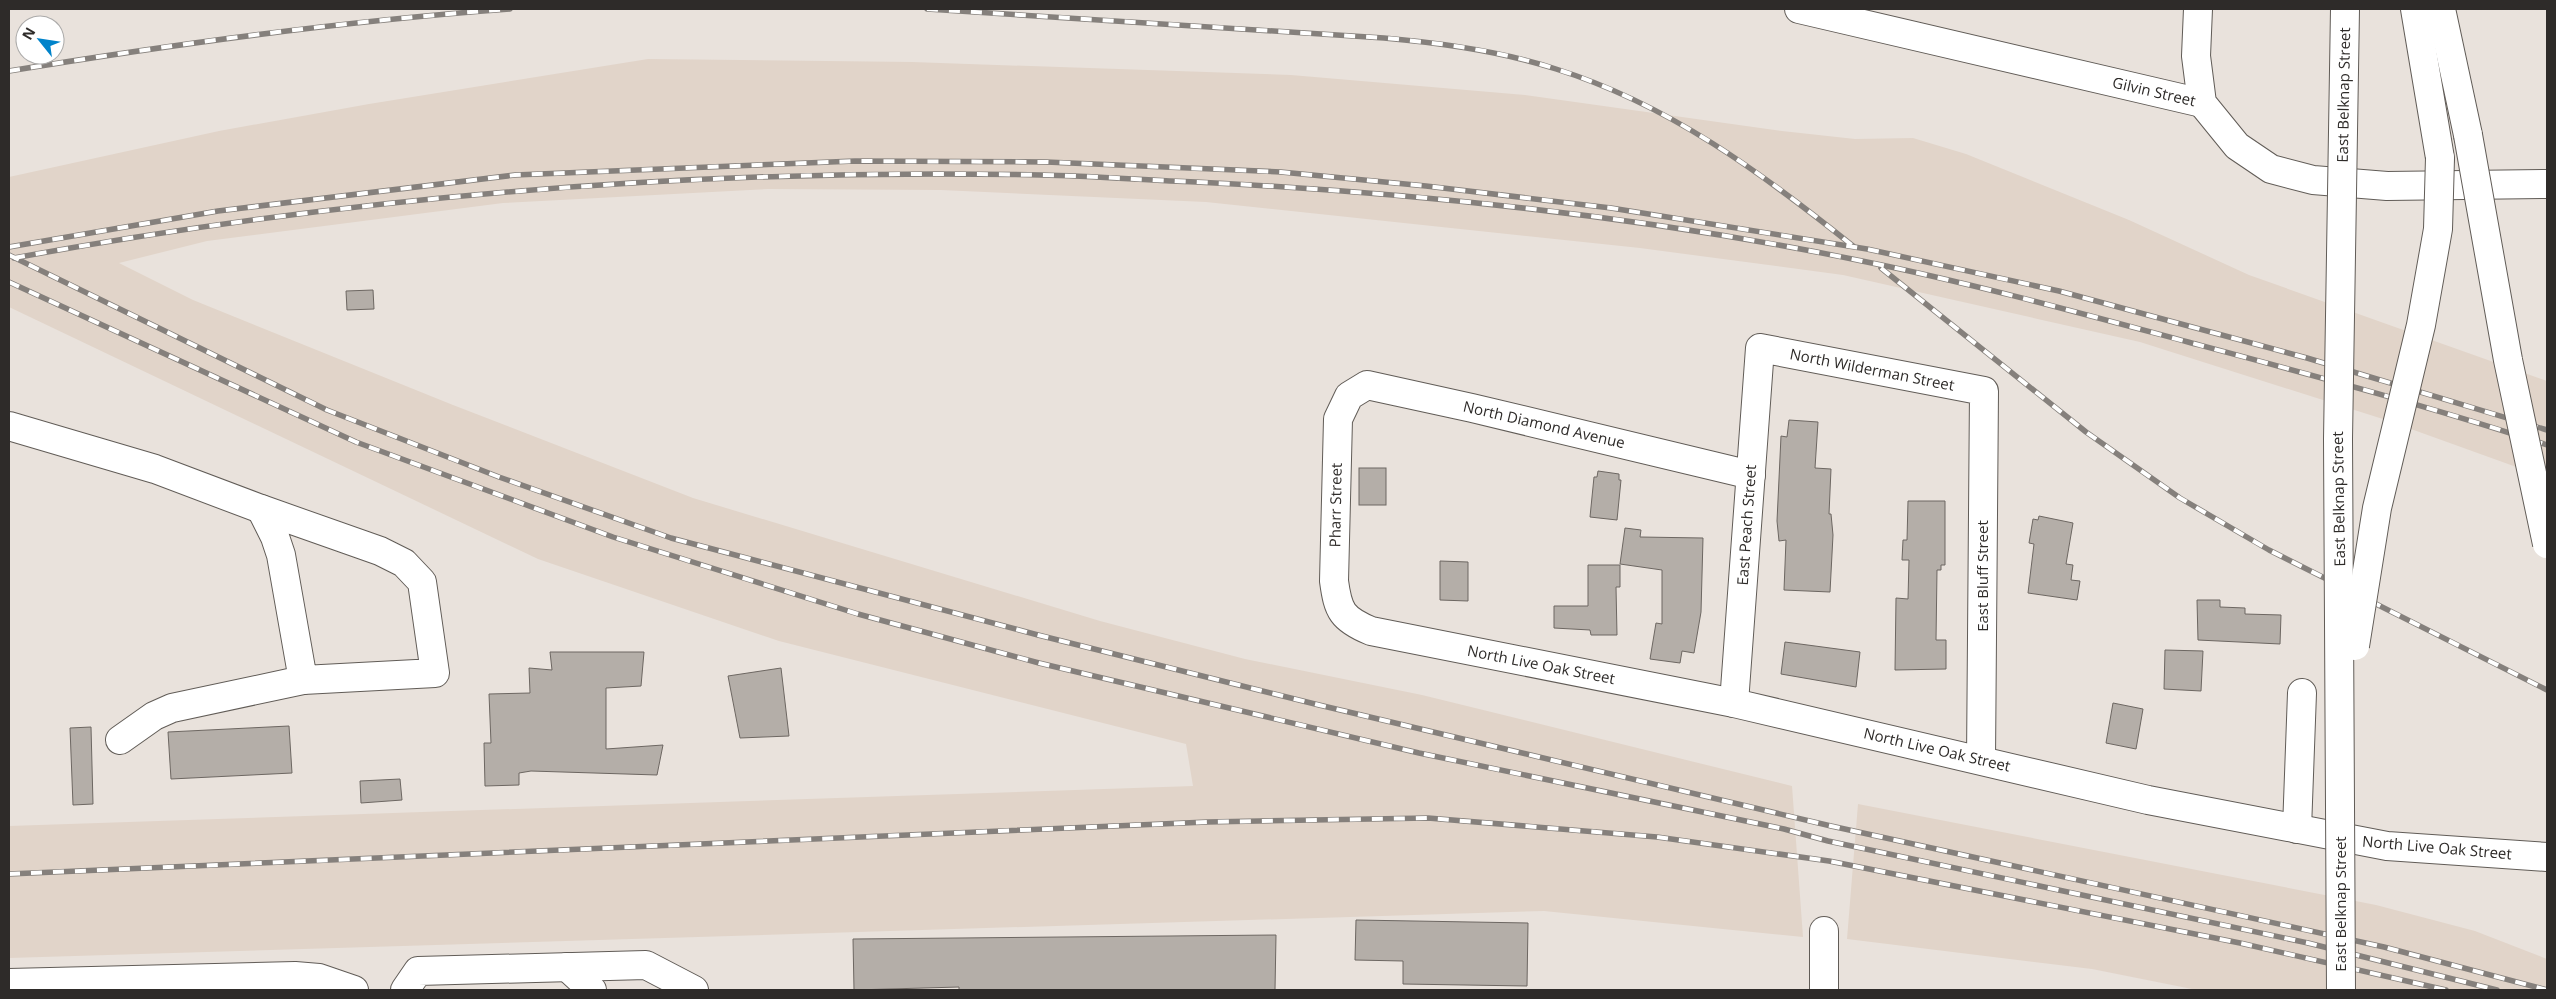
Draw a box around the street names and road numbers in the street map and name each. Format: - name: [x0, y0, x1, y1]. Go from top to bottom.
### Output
- street label: East Belknap Street: [2332, 27, 2354, 163]
- street label: Gilvin Street: [2111, 72, 2198, 110]
- street label: North Wilderman Street: [1788, 343, 1956, 395]
- street label: North Diamond Avenue: [1461, 396, 1627, 452]
- street label: East Belknap Street: [2327, 431, 2349, 567]
- street label: Pharr Street: [1324, 463, 1346, 547]
- street label: East Peach Street: [1732, 464, 1760, 586]
- street label: East Bluff Street: [1972, 520, 1992, 632]
- street label: North Live Oak Street: [1466, 640, 1617, 688]
- street label: North Live Oak Street: [1862, 722, 2013, 776]
- street label: North Live Oak Street: [2362, 831, 2513, 864]
- street label: East Belknap Street: [2330, 836, 2350, 972]

